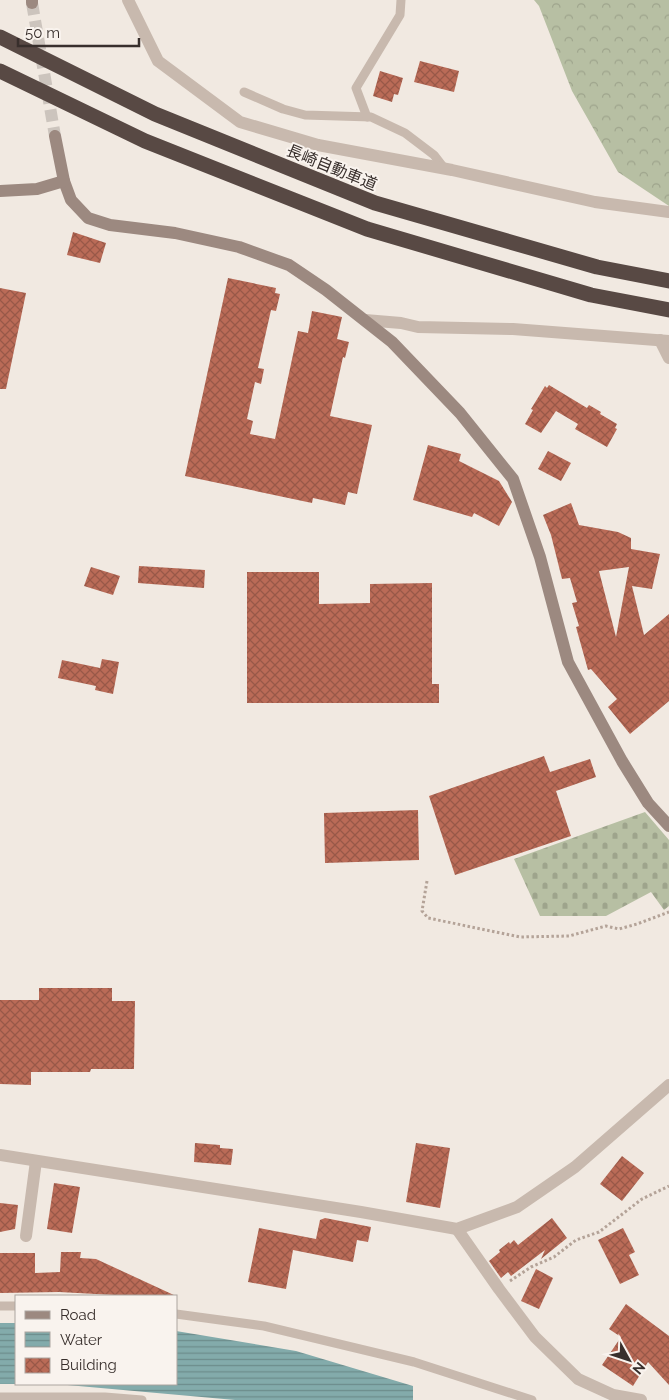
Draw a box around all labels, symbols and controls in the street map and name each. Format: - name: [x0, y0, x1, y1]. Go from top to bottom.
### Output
- scale bar: [18, 15, 139, 47]
- text: 50 m: [25, 24, 60, 42]
- street label: 長崎自動車道: [284, 141, 380, 194]
- legend: [15, 1295, 178, 1385]
- text: Road: [60, 1306, 96, 1324]
- text: Water: [60, 1331, 103, 1349]
- north arrow: [604, 1335, 654, 1385]
- text: Building: [60, 1356, 117, 1374]
- text: N: [629, 1359, 649, 1378]

